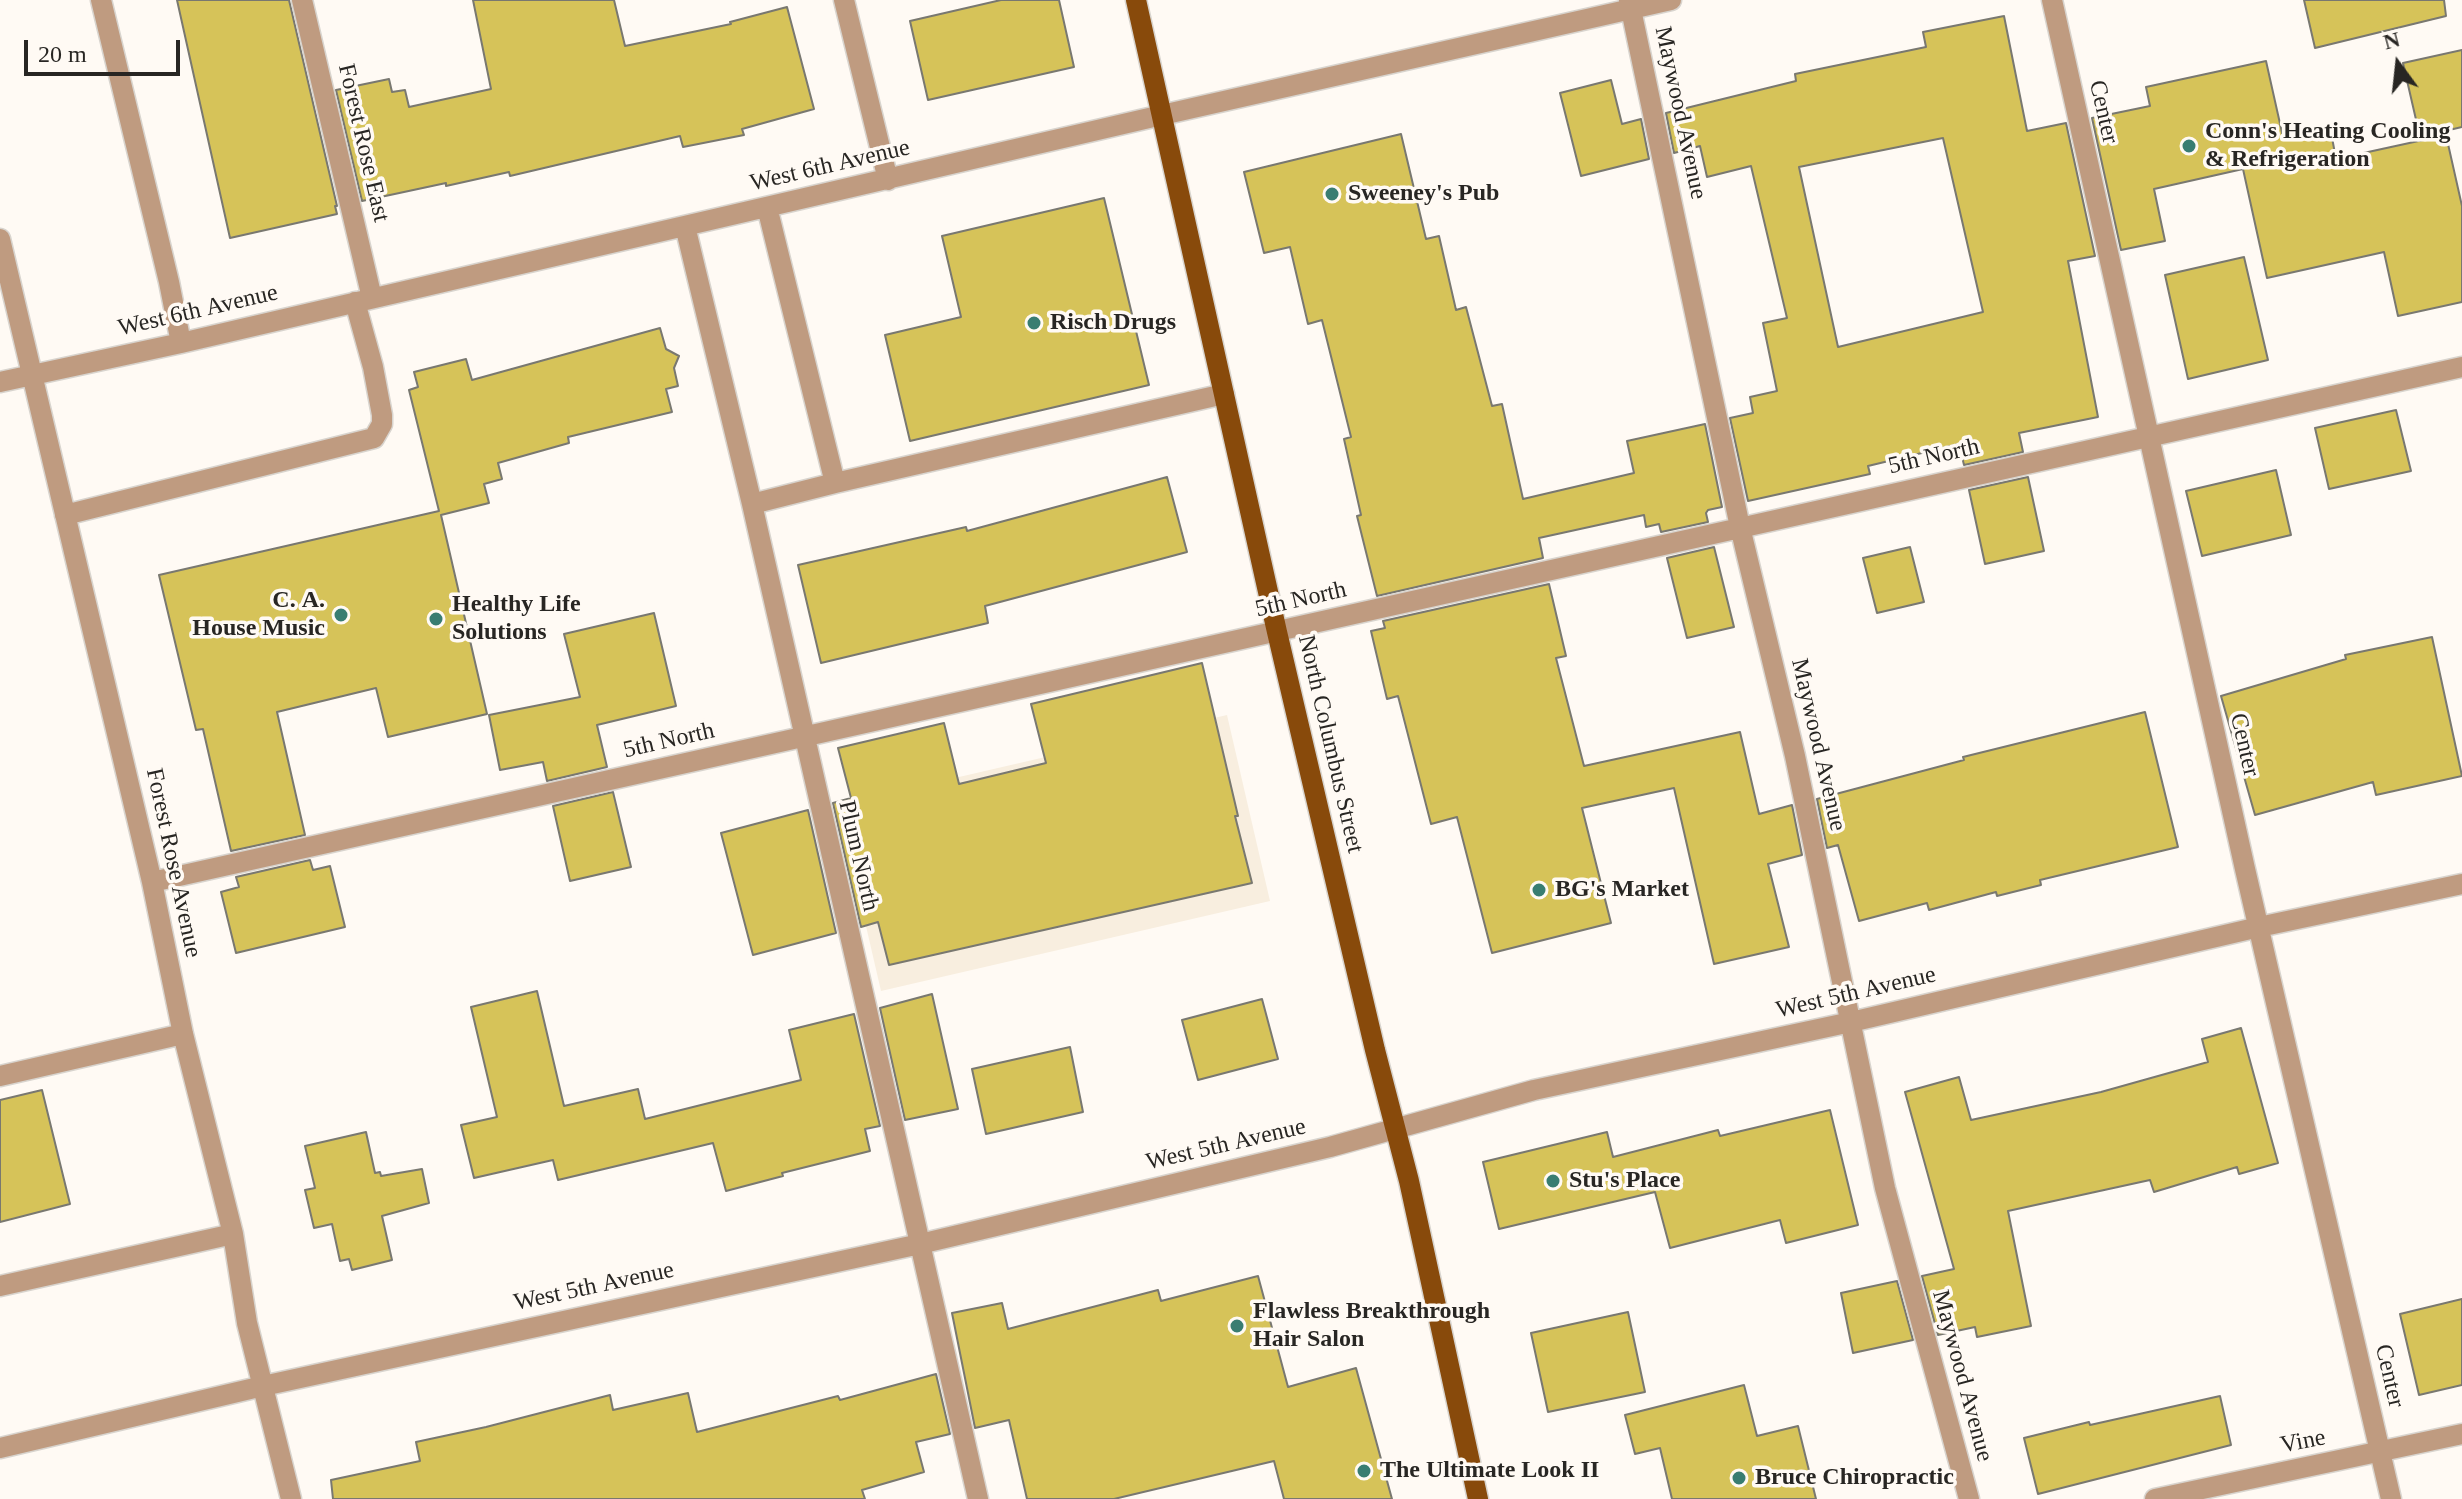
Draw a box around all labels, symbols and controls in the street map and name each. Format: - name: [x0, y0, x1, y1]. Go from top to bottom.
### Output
- scale bar: [28, 24, 184, 74]
- street label: Maywood Avenue: [1648, 24, 1712, 202]
- north arrow: [2358, 24, 2438, 104]
- text: N: [2381, 26, 2403, 54]
- text: 20 m: [38, 41, 87, 67]
- street label: Forest Rose East: [331, 61, 395, 225]
- street label: Center: [2082, 78, 2124, 146]
- place label: Conn's Heating Cooling & Refrigeration: [2205, 118, 2450, 174]
- street label: West 6th Avenue: [747, 134, 913, 198]
- marker: Conn's Heating Cooling & Refrigeration: [2180, 137, 2198, 155]
- place label: Sweeney's Pub: [1348, 180, 1499, 208]
- marker: Sweeney's Pub: [1323, 185, 1341, 203]
- street label: West 6th Avenue: [115, 279, 281, 343]
- place label: Risch Drugs: [1050, 309, 1176, 337]
- marker: Risch Drugs: [1025, 314, 1043, 332]
- street label: 5th North: [1886, 433, 1982, 481]
- street label: 5th North: [1253, 576, 1349, 624]
- place label: C. A. House Music: [192, 587, 325, 643]
- place label: Healthy Life Solutions: [452, 591, 581, 647]
- marker: C. A. House Music: [332, 606, 350, 624]
- marker: Healthy Life Solutions: [427, 610, 445, 628]
- street label: North Columbus Street: [1291, 632, 1369, 856]
- street label: Maywood Avenue: [1784, 656, 1852, 834]
- street label: Center: [2223, 711, 2265, 779]
- street label: 5th North: [621, 717, 717, 765]
- street label: Forest Rose Avenue: [139, 766, 207, 960]
- street label: Plum North: [831, 798, 885, 914]
- place label: BG's Market: [1555, 876, 1689, 904]
- marker: BG's Market: [1530, 881, 1548, 899]
- street label: West 5th Avenue: [1773, 961, 1939, 1025]
- street label: West 5th Avenue: [1143, 1113, 1309, 1177]
- place label: Stu's Place: [1569, 1167, 1680, 1195]
- marker: Stu's Place: [1544, 1172, 1562, 1190]
- street label: West 5th Avenue: [511, 1256, 677, 1318]
- street label: Maywood Avenue: [1925, 1287, 1999, 1465]
- place label: Flawless Breakthrough Hair Salon: [1253, 1298, 1490, 1354]
- marker: Flawless Breakthrough Hair Salon: [1228, 1317, 1246, 1335]
- street label: Center: [2368, 1342, 2410, 1410]
- street label: Vine: [2278, 1424, 2328, 1460]
- place label: The Ultimate Look II: [1380, 1457, 1599, 1485]
- marker: The Ultimate Look II: [1355, 1462, 1373, 1480]
- place label: Bruce Chiropractic: [1755, 1464, 1954, 1492]
- marker: Bruce Chiropractic: [1730, 1469, 1748, 1487]

